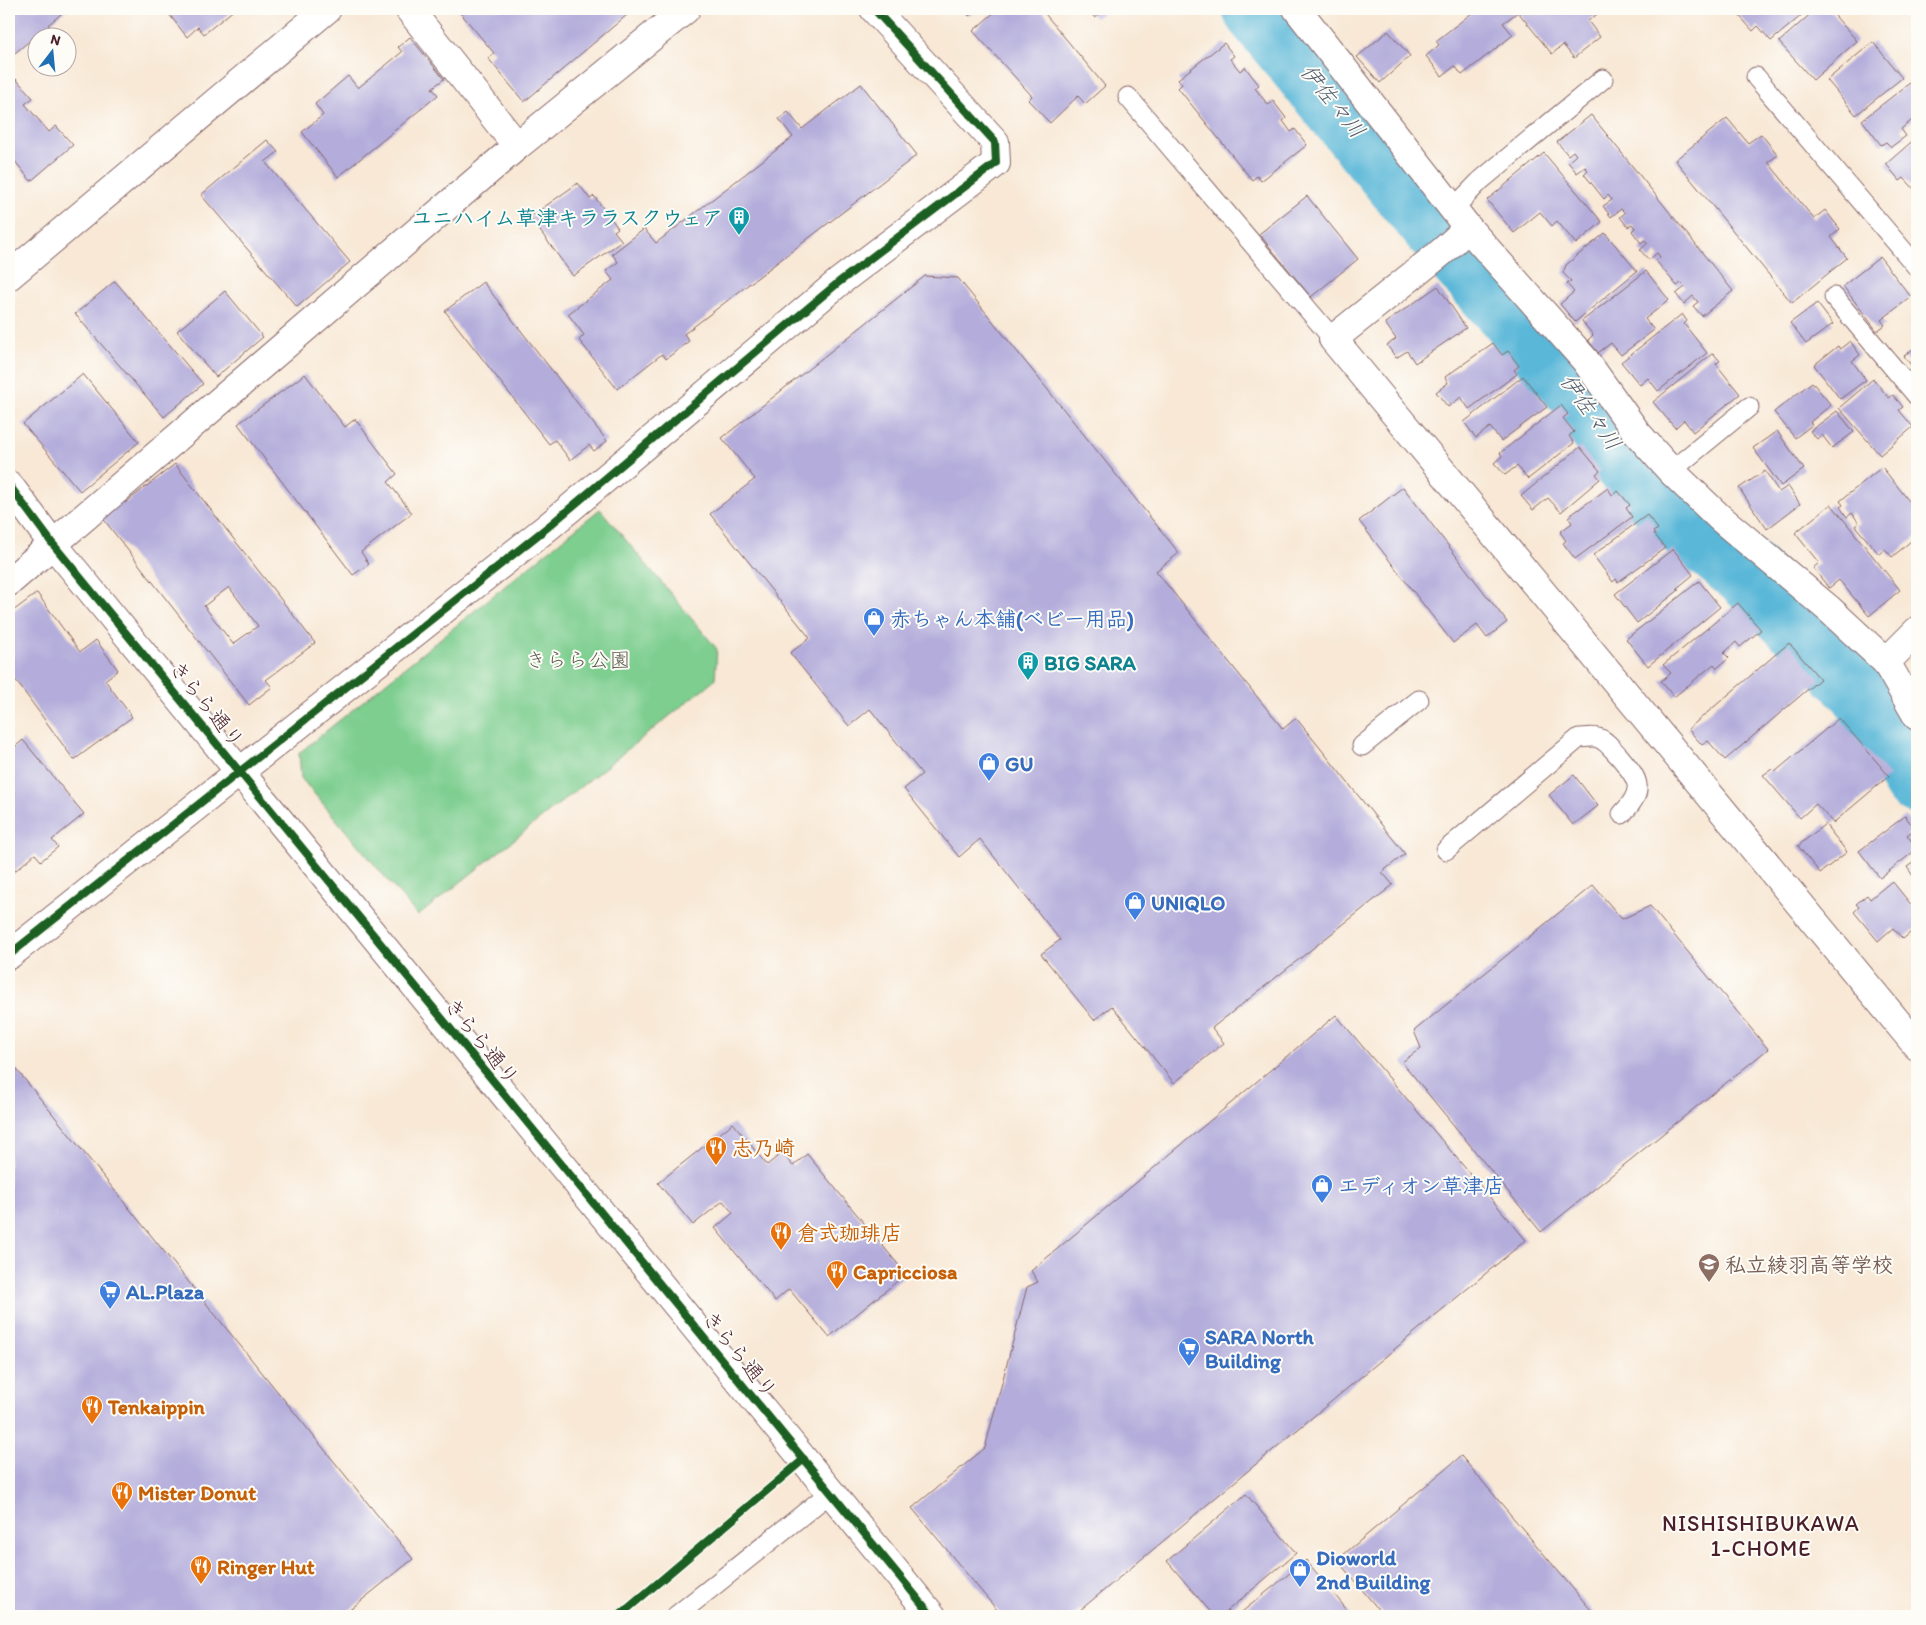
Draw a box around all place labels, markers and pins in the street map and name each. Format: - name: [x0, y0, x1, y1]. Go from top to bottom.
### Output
- place label: ユニハイム草津キララスクウェア: [411, 205, 723, 230]
- building icon: ユニハイム草津キララスクウェア: [727, 205, 751, 236]
- shop icon: 赤ちゃん本舗(ベビー用品): [862, 606, 886, 637]
- place label: 赤ちゃん本舗(ベビー用品): [890, 606, 1134, 632]
- building icon: BIG SARA: [1016, 650, 1040, 681]
- place label: BIG SARA: [1044, 650, 1137, 675]
- shop icon: GU: [977, 751, 1001, 782]
- place label: GU: [1005, 751, 1033, 776]
- shop icon: UNIQLO: [1123, 890, 1147, 921]
- place label: UNIQLO: [1151, 890, 1226, 915]
- restaurant icon: 志乃崎: [704, 1135, 728, 1166]
- place label: 志乃崎: [732, 1135, 795, 1160]
- shop icon: エディオン草津店: [1310, 1173, 1334, 1204]
- place label: エディオン草津店: [1338, 1173, 1504, 1198]
- restaurant icon: 倉式珈琲店: [769, 1220, 793, 1251]
- place label: 倉式珈琲店: [797, 1220, 902, 1245]
- school or university icon: 私立綾羽高等学校: [1697, 1252, 1721, 1283]
- place label: 私立綾羽高等学校: [1725, 1252, 1893, 1277]
- restaurant icon: Capricciosa: [825, 1259, 849, 1290]
- place label: Capricciosa: [853, 1259, 958, 1285]
- supermarket icon: AL.Plaza: [98, 1279, 122, 1310]
- place label: AL.Plaza: [125, 1279, 205, 1304]
- place label: SARA North Building: [1205, 1324, 1315, 1374]
- supermarket icon: SARA North Building: [1177, 1336, 1201, 1367]
- restaurant icon: Tenkaippin: [80, 1394, 104, 1425]
- place label: Tenkaippin: [107, 1394, 206, 1420]
- restaurant icon: Mister Donut: [110, 1480, 134, 1511]
- place label: Mister Donut: [138, 1480, 256, 1505]
- place label: Dioworld 2nd Building: [1316, 1545, 1431, 1595]
- restaurant icon: Ringer Hut: [189, 1554, 213, 1585]
- place label: Ringer Hut: [217, 1554, 315, 1580]
- shop icon: Dioworld 2nd Building: [1288, 1557, 1312, 1588]

